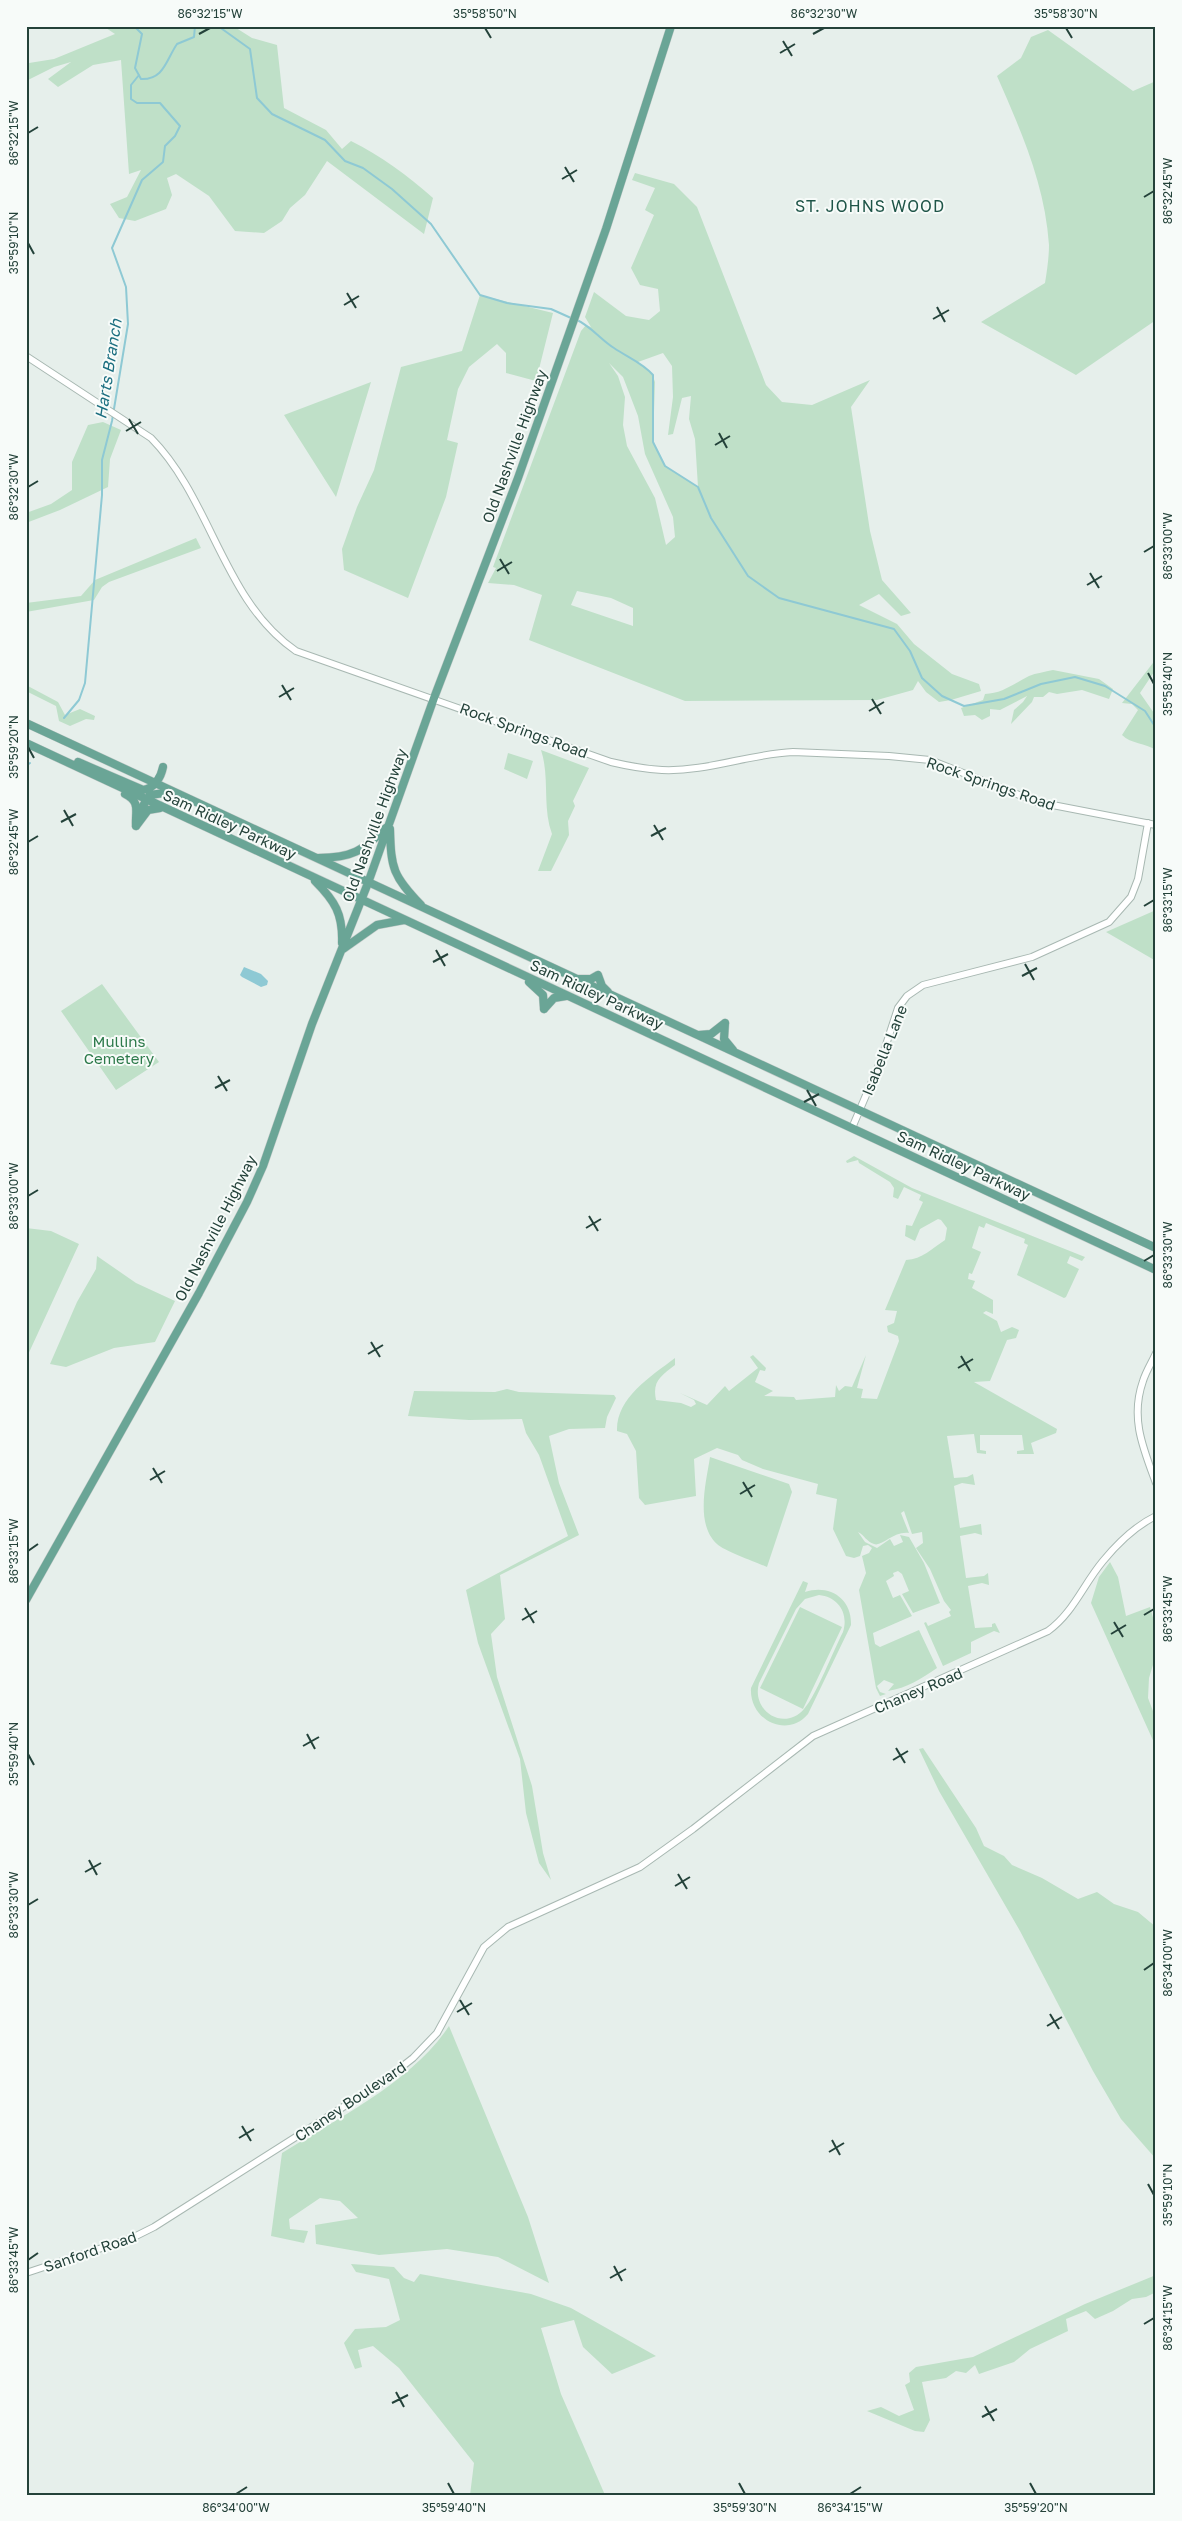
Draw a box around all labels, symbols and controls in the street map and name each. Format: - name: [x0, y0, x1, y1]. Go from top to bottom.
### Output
- text: 86°32'15"W: [177, 6, 243, 21]
- text: 35°58'50"N: [453, 6, 517, 21]
- text: 86°32'30"W: [791, 6, 858, 21]
- text: 35°58'30"N: [1034, 6, 1098, 21]
- text: 86°32'15"W: [6, 100, 21, 166]
- text: 86°32'45"W: [1160, 157, 1175, 224]
- district label: ST. JOHNS WOOD: [795, 196, 945, 216]
- text: 35°59'10"N: [6, 212, 21, 274]
- water label: Harts Branch: [90, 316, 126, 420]
- street label: Old Nashville Highway: [478, 366, 550, 525]
- text: 86°32'30"W: [6, 453, 21, 520]
- text: 86°33'00"W: [1160, 512, 1175, 580]
- text: 35°58'40"N: [1160, 652, 1175, 716]
- street label: Rock Springs Road: [457, 698, 591, 762]
- text: 35°59'20"N: [6, 715, 21, 779]
- street label: Old Nashville Highway: [338, 745, 410, 904]
- street label: Rock Springs Road: [924, 753, 1058, 813]
- street label: Sam Ridley Parkway: [161, 785, 300, 863]
- text: 86°32'45"W: [6, 808, 21, 875]
- text: 86°33'15"W: [1160, 867, 1175, 933]
- street label: Sam Ridley Parkway: [528, 955, 667, 1033]
- street label: Isabella Lane: [858, 1002, 910, 1098]
- park label: Mullins Cemetery: [84, 1032, 155, 1067]
- street label: Sam Ridley Parkway: [895, 1126, 1034, 1204]
- street label: Old Nashville Highway: [170, 1151, 260, 1304]
- text: 86°33'00"W: [6, 1162, 21, 1230]
- text: 86°33'30"W: [1160, 1221, 1175, 1288]
- text: 86°33'15"W: [6, 1518, 21, 1584]
- text: 86°33'45"W: [1160, 1575, 1175, 1642]
- street label: Chaney Road: [871, 1663, 965, 1717]
- text: 35°59'40"N: [6, 1722, 21, 1786]
- text: 86°33'30"W: [6, 1871, 21, 1938]
- text: 86°34'00"W: [1160, 1929, 1175, 1997]
- street label: Chaney Boulevard: [291, 2057, 409, 2145]
- text: 35°59'10"N: [1160, 2164, 1175, 2226]
- text: 86°33'45"W: [6, 2226, 21, 2293]
- street label: Sanford Road: [41, 2227, 139, 2275]
- text: 86°34'15"W: [1160, 2285, 1175, 2351]
- text: 86°34'00"W: [202, 2500, 270, 2515]
- text: 35°59'40"N: [422, 2500, 486, 2515]
- text: 35°59'30"N: [713, 2500, 777, 2515]
- text: 86°34'15"W: [817, 2500, 883, 2515]
- text: 35°59'20"N: [1004, 2500, 1068, 2515]

